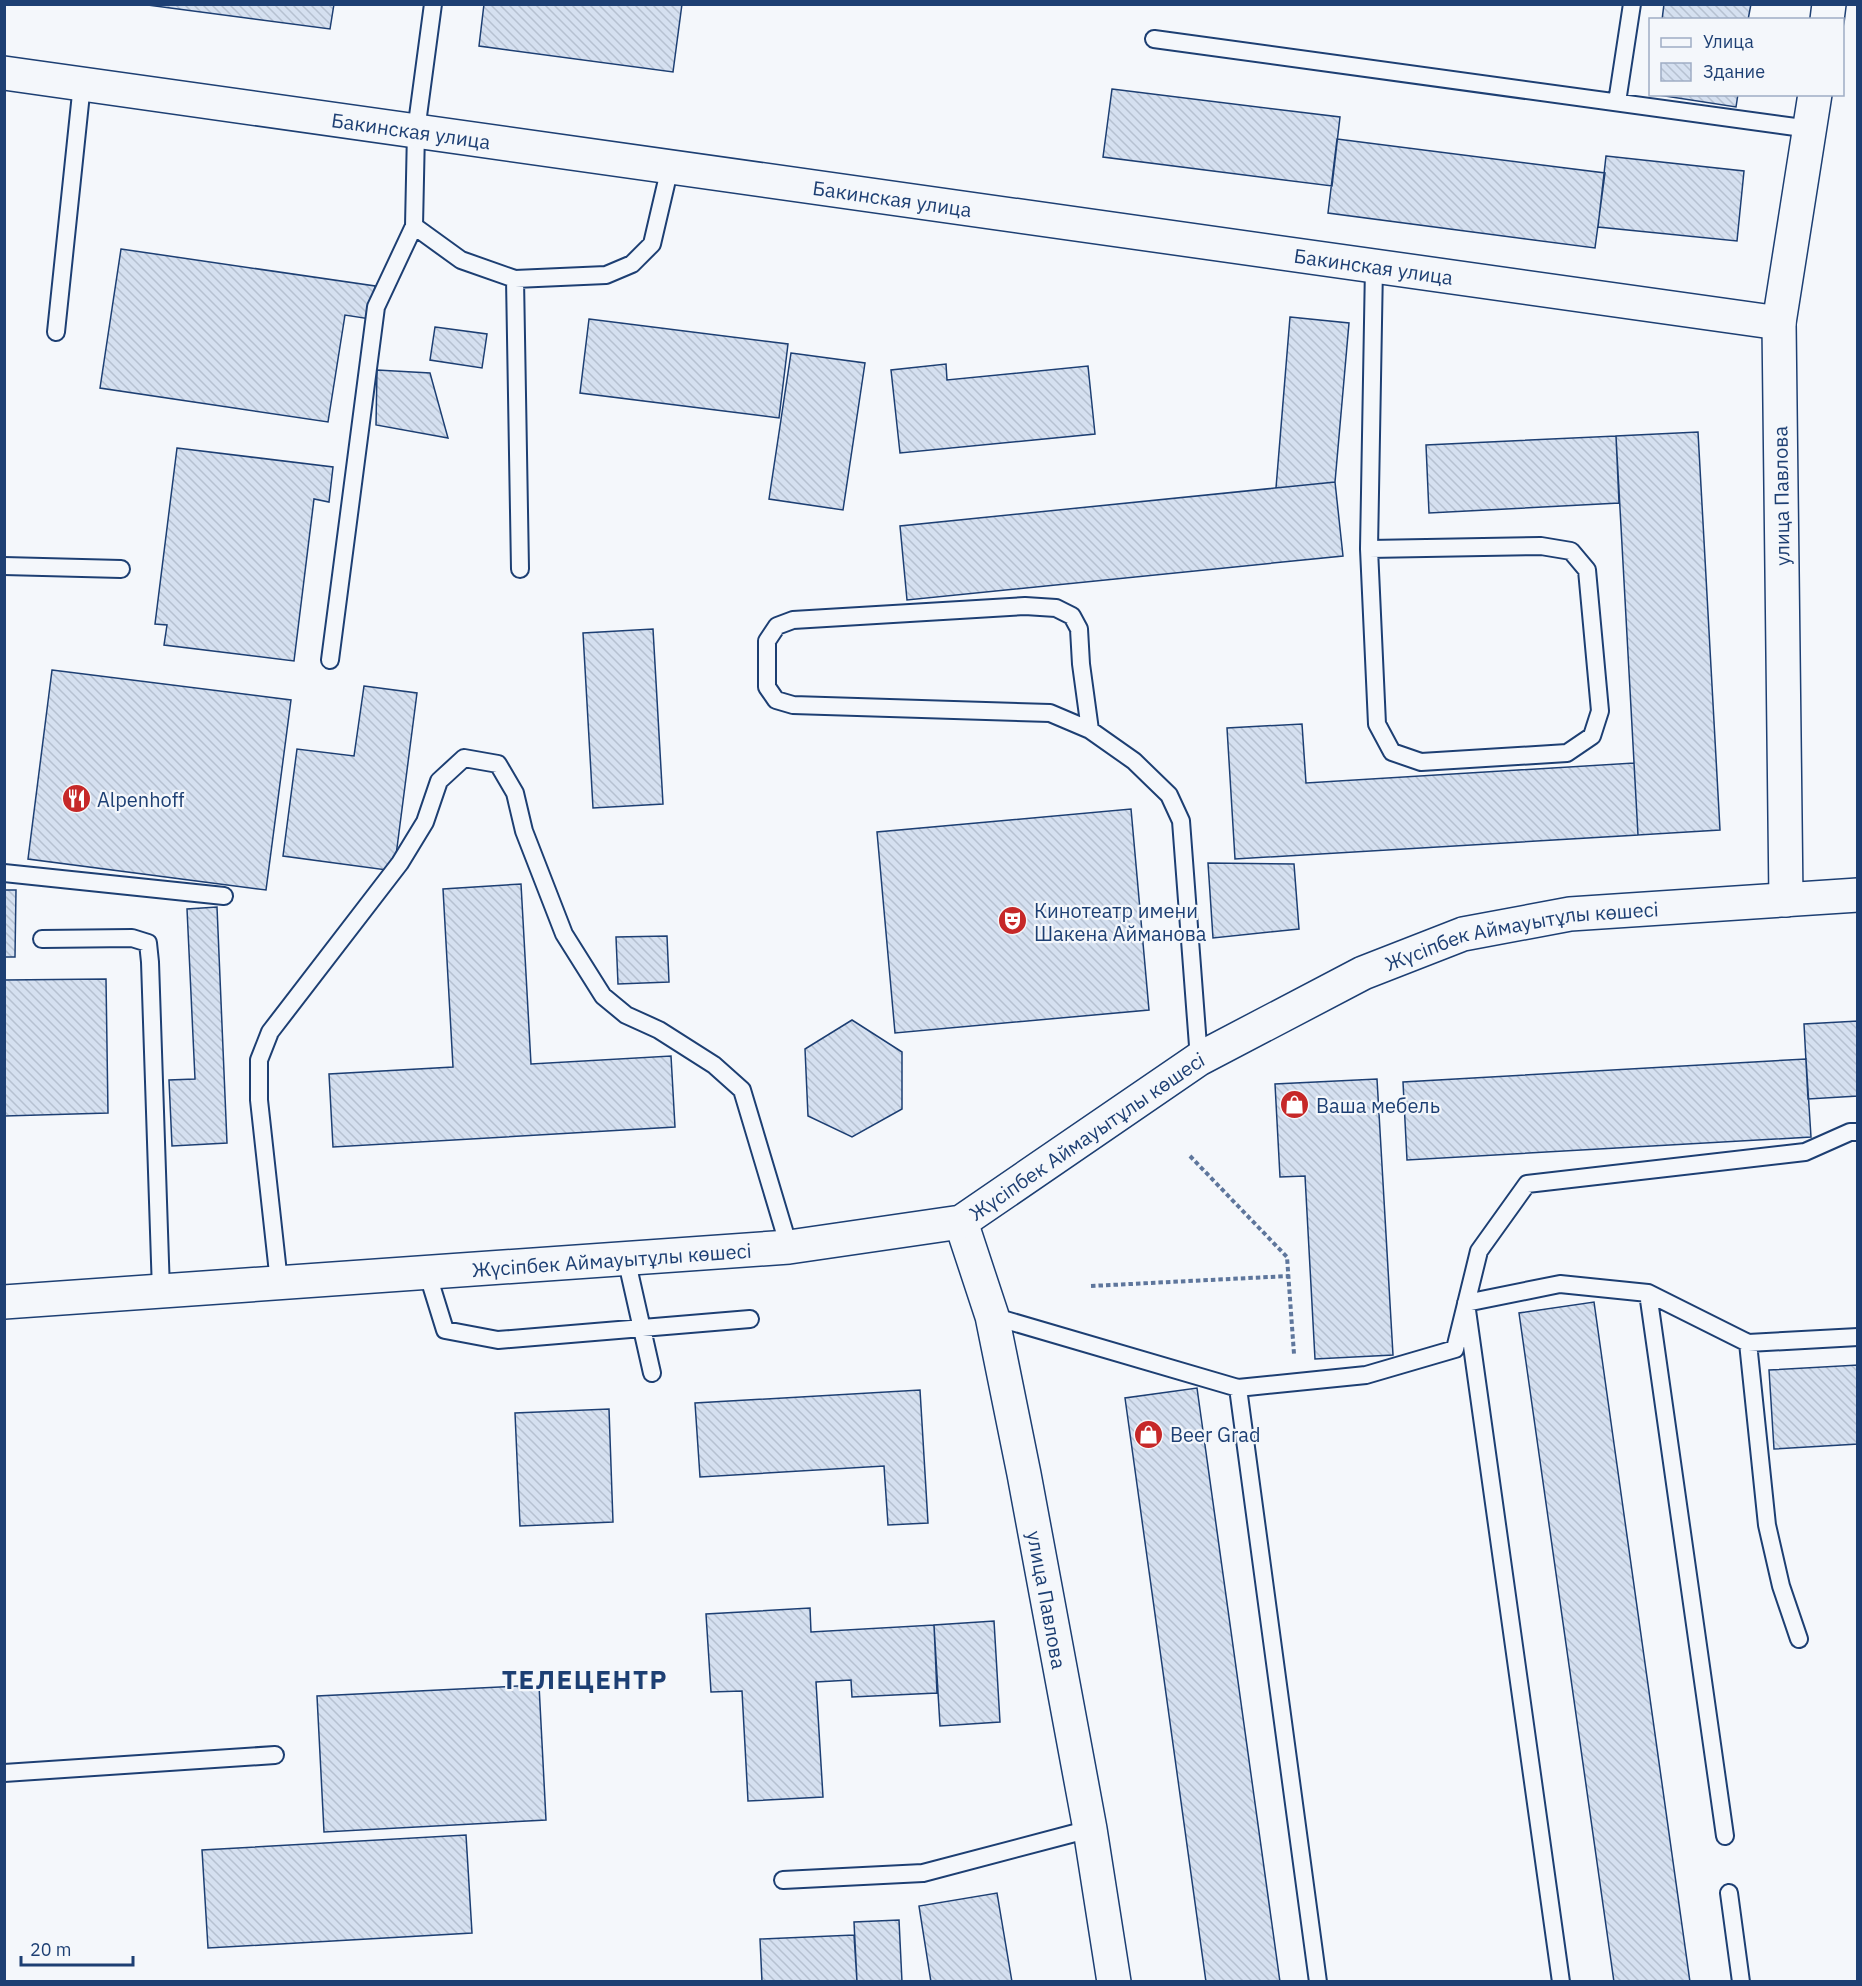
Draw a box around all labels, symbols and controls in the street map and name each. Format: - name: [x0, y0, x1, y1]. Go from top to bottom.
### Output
- legend: [1649, 18, 1844, 96]
- text: Улица: [1703, 30, 1754, 53]
- text: Здание: [1703, 60, 1765, 83]
- street label: Бакинская улица: [330, 106, 493, 155]
- street label: Бакинская улица: [811, 174, 974, 223]
- street label: Бакинская улица: [1292, 241, 1455, 290]
- street label: улица Павлова: [1766, 425, 1796, 566]
- restaurant icon: Alpenhoff: [60, 783, 92, 815]
- place label: Alpenhoff: [97, 786, 185, 813]
- street label: Жүсіпбек Аймауытұлы көшесі: [1381, 895, 1659, 977]
- place label: Кинотеатр имени Шакена Айманова: [1034, 897, 1207, 947]
- theatre icon: Кинотеатр имени Шакена Айманова: [997, 905, 1029, 937]
- street label: Жүсіпбек Аймауытұлы көшесі: [963, 1045, 1209, 1226]
- shop icon: Ваша мебель: [1279, 1089, 1311, 1121]
- place label: Ваша мебель: [1316, 1092, 1440, 1119]
- street label: Жүсіпбек Аймауытұлы көшесі: [471, 1236, 752, 1283]
- shop icon: Beer Grad: [1133, 1418, 1165, 1450]
- place label: Beer Grad: [1170, 1421, 1261, 1448]
- street label: улица Павлова: [1021, 1528, 1073, 1671]
- district label: ТЕЛЕЦЕНТР: [502, 1662, 668, 1696]
- scale bar: [21, 1929, 134, 1967]
- text: 20 m: [30, 1938, 72, 1961]

